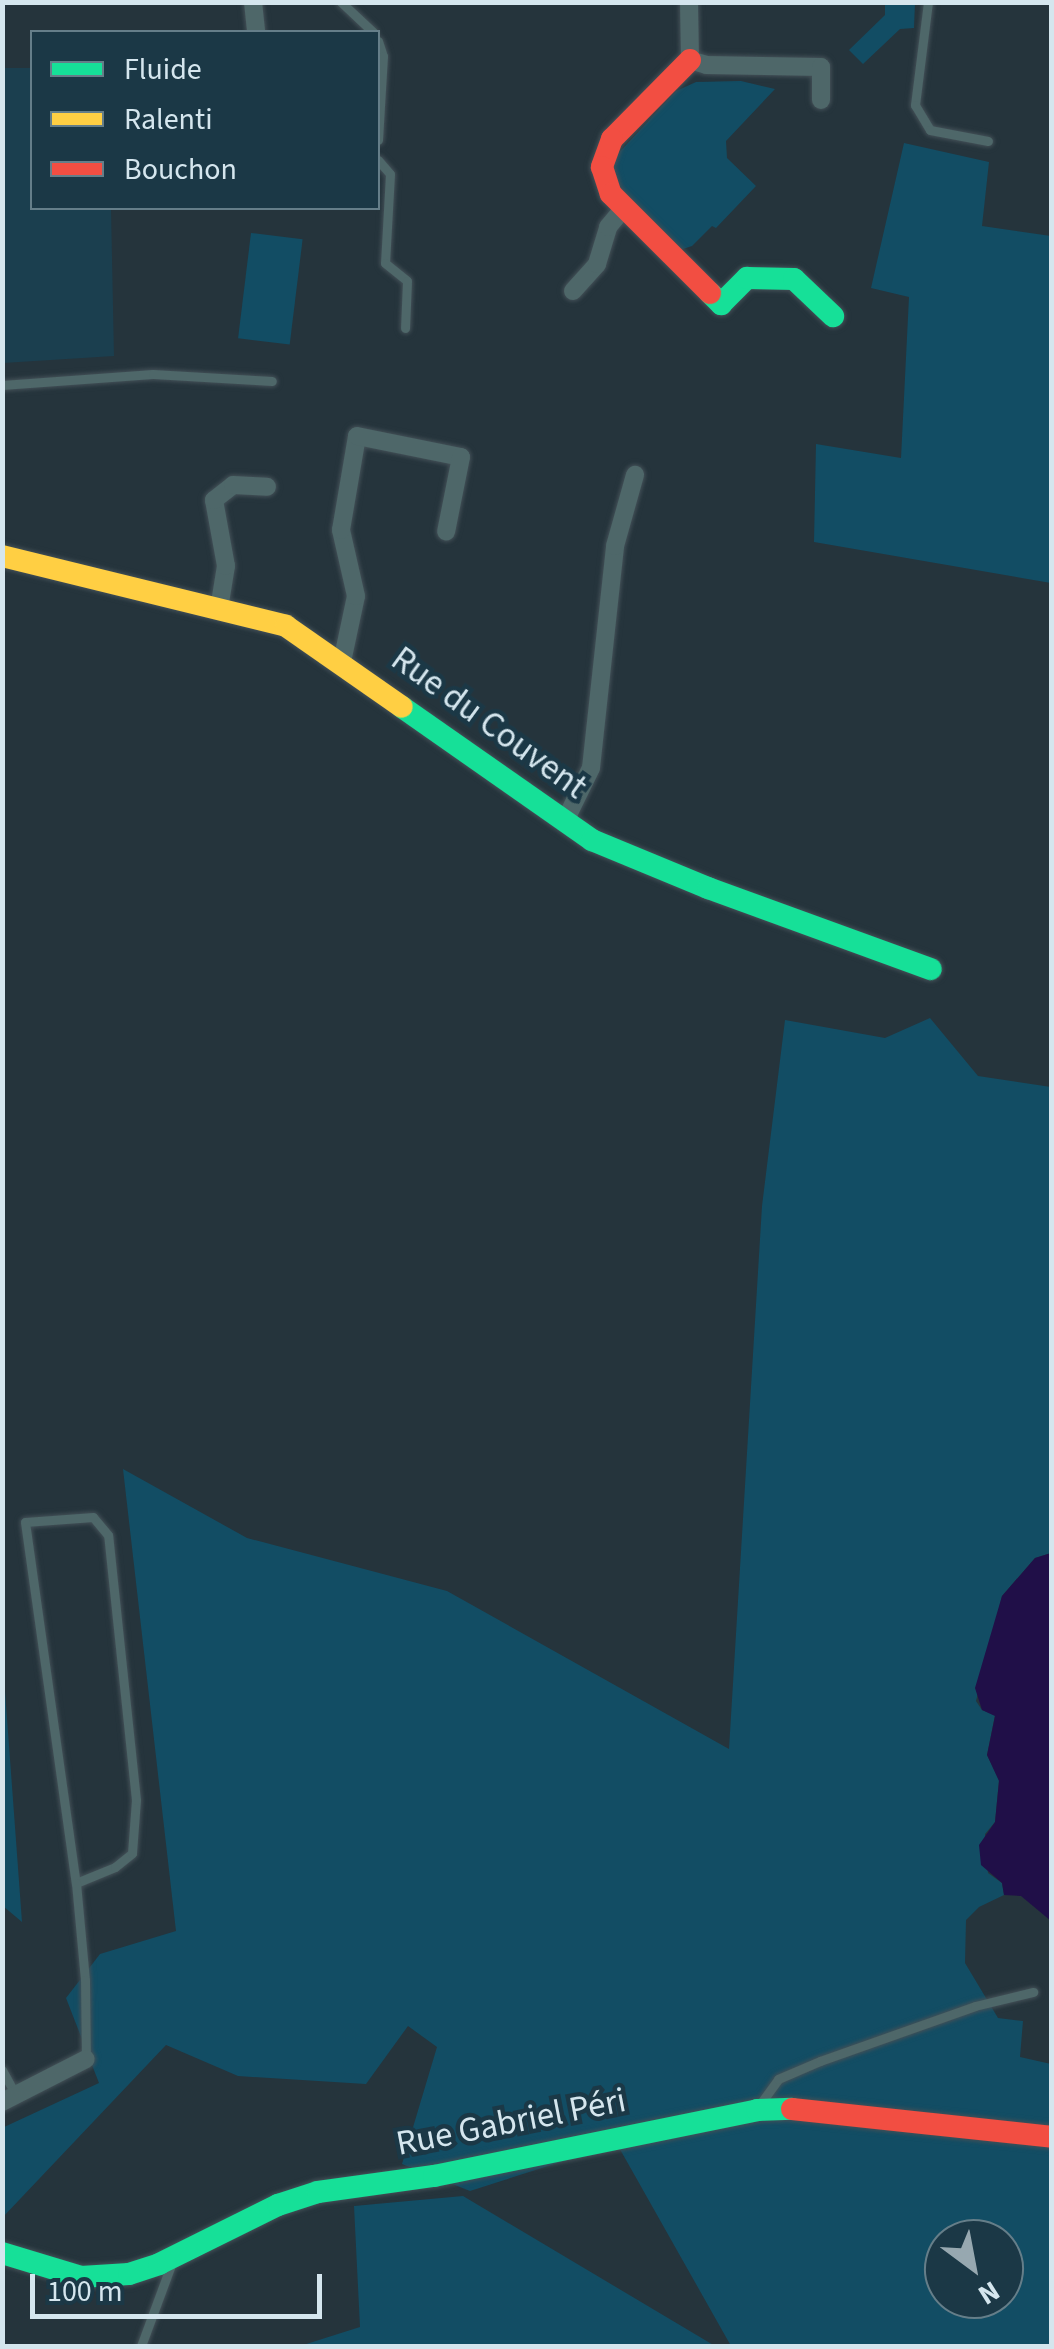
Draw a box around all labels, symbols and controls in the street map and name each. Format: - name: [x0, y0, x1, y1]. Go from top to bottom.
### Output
- legend: [30, 30, 380, 210]
- text: Fluide: [124, 48, 202, 91]
- text: Ralenti: [124, 98, 213, 141]
- text: Bouchon: [124, 148, 237, 191]
- street label: Rue du Couvent: [383, 638, 595, 808]
- street label: Rue Gabriel Péri: [393, 2079, 629, 2165]
- north arrow: [924, 2219, 1024, 2319]
- scale bar: [35, 2254, 328, 2316]
- text: 100 m: [47, 2270, 123, 2313]
- text: N: [970, 2271, 1007, 2315]

